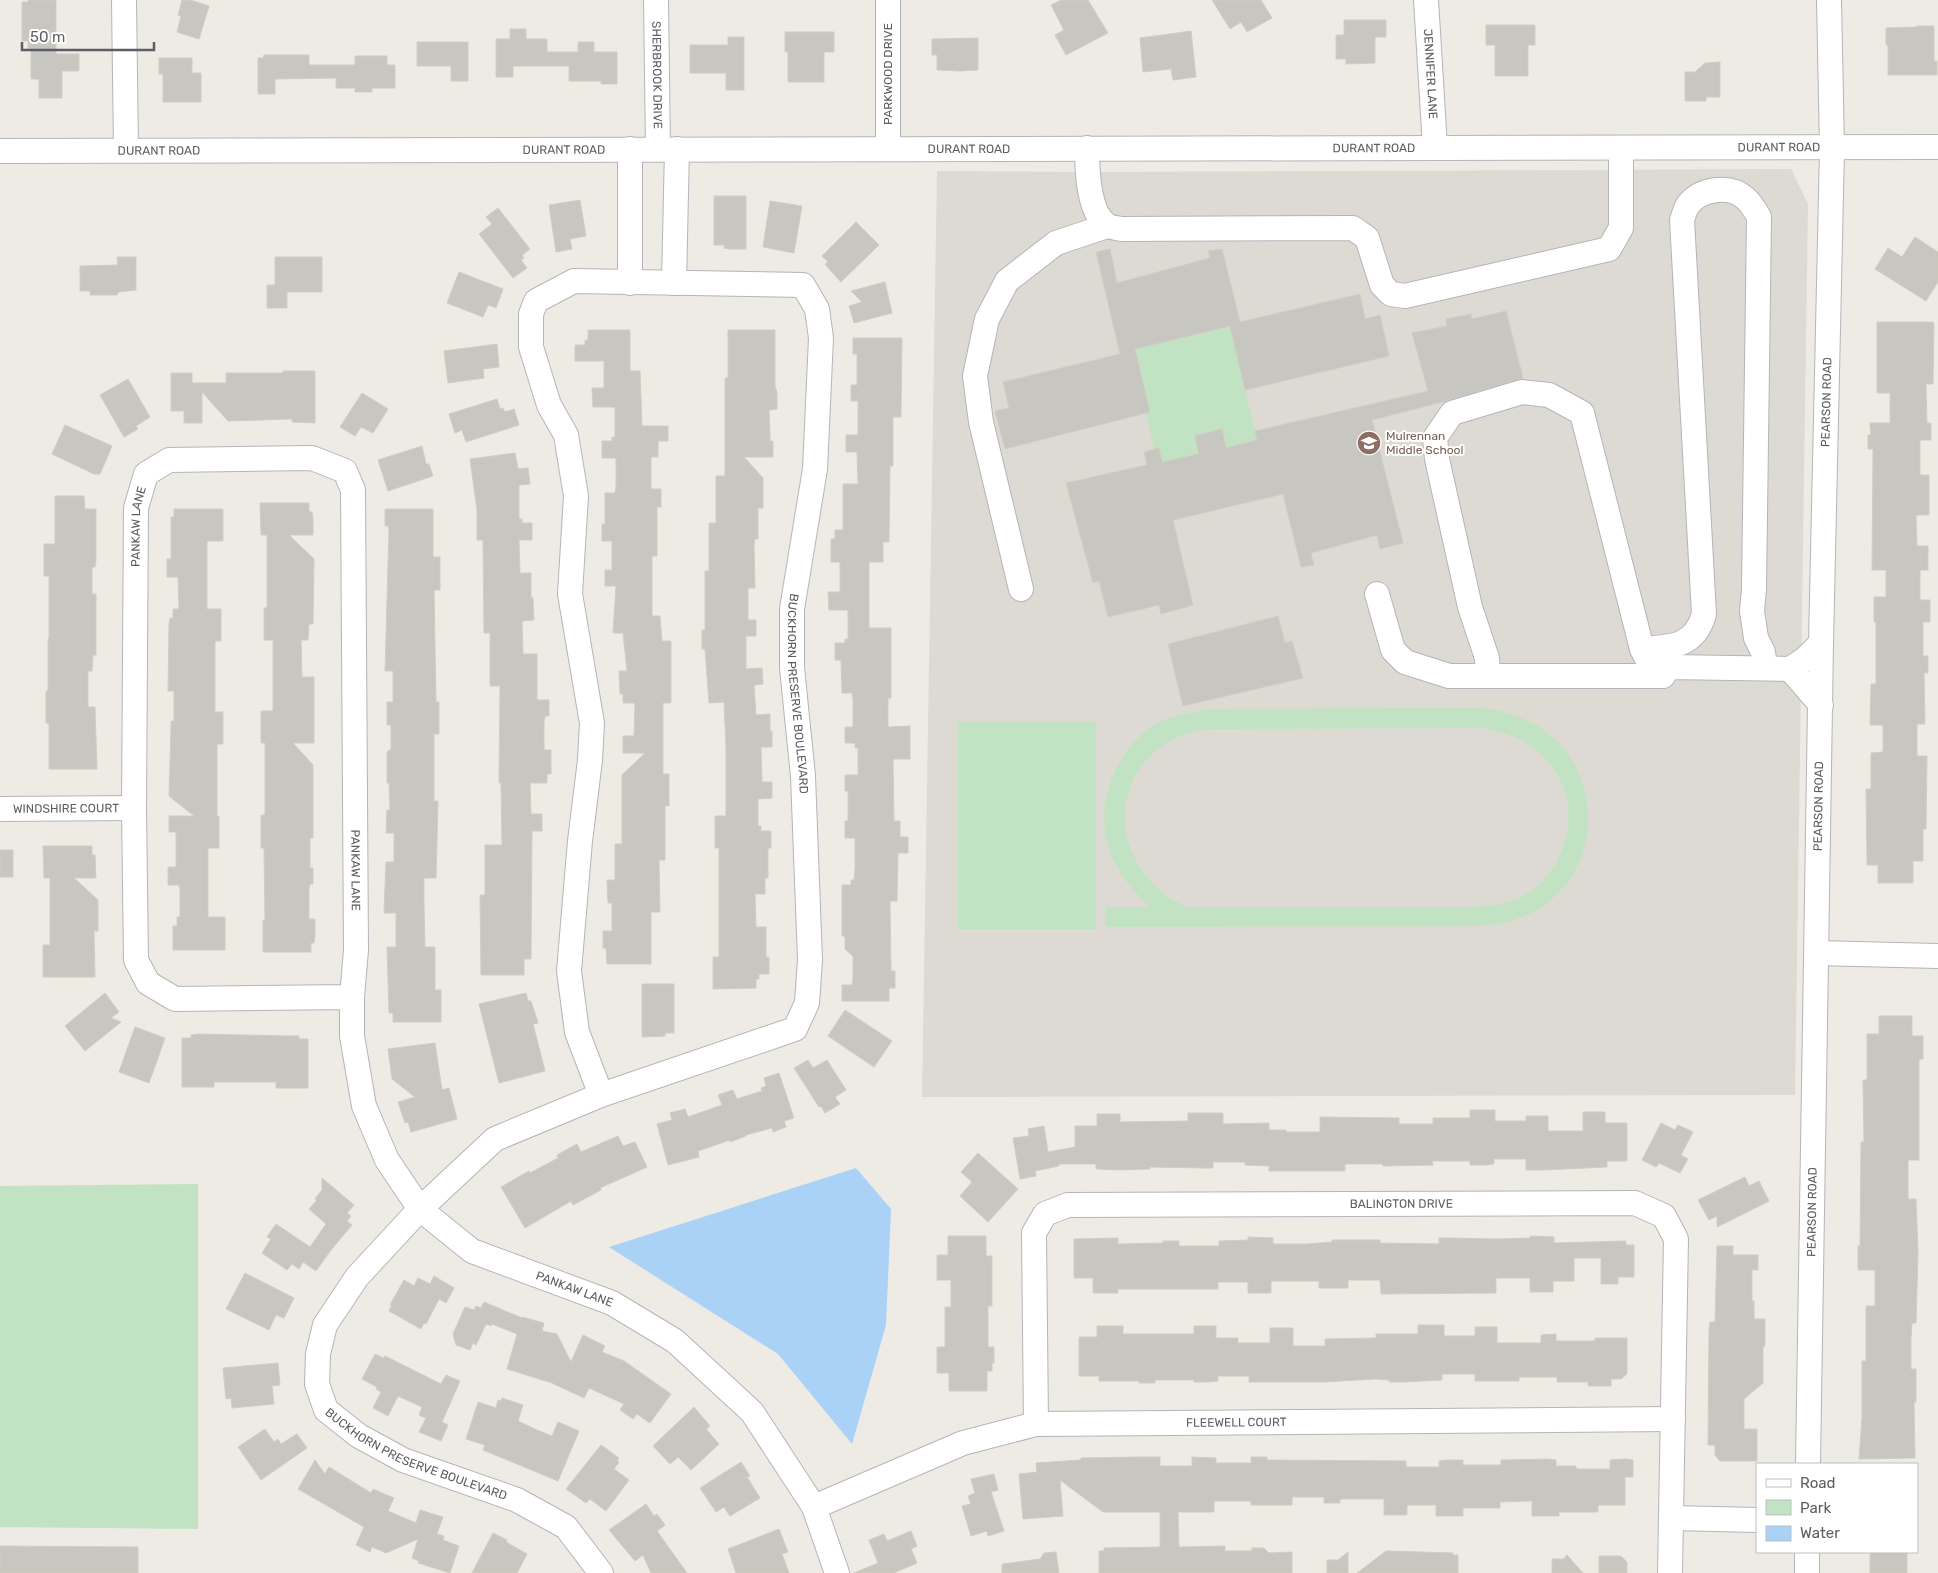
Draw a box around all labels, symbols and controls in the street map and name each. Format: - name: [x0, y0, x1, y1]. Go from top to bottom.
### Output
- scale bar: [22, 20, 155, 52]
- street label: SHERBROOK DRIVE: [649, 21, 665, 129]
- street label: PARKWOOD DRIVE: [881, 23, 895, 125]
- text: 50 m: [30, 28, 65, 46]
- street label: JENNIFER LANE: [1421, 28, 1440, 119]
- street label: DURANT ROAD: [1738, 140, 1820, 154]
- street label: DURANT ROAD: [1333, 141, 1415, 155]
- street label: DURANT ROAD: [928, 142, 1010, 156]
- street label: DURANT ROAD: [523, 143, 605, 157]
- street label: DURANT ROAD: [118, 144, 200, 158]
- street label: PEARSON ROAD: [1818, 357, 1834, 447]
- place label: Mulrennan Middle School: [1386, 429, 1463, 457]
- school or university icon: Mulrennan Middle School: [1356, 430, 1382, 456]
- street label: PANKAW LANE: [129, 485, 149, 567]
- street label: BUCKHORN PRESERVE BOULEVARD: [785, 592, 811, 794]
- street label: PEARSON ROAD: [1811, 761, 1826, 851]
- street label: WINDSHIRE COURT: [13, 801, 119, 816]
- street label: PANKAW LANE: [348, 829, 363, 911]
- street label: PEARSON ROAD: [1804, 1167, 1820, 1257]
- street label: BALINGTON DRIVE: [1350, 1197, 1453, 1211]
- street label: PANKAW LANE: [534, 1268, 615, 1310]
- street label: BUCKHORN PRESERVE BOULEVARD: [322, 1405, 509, 1503]
- street label: FLEEWELL COURT: [1186, 1415, 1287, 1430]
- legend: [1756, 1463, 1918, 1553]
- text: Road: [1800, 1474, 1836, 1492]
- text: Park: [1800, 1499, 1831, 1517]
- text: Water: [1800, 1524, 1840, 1542]

